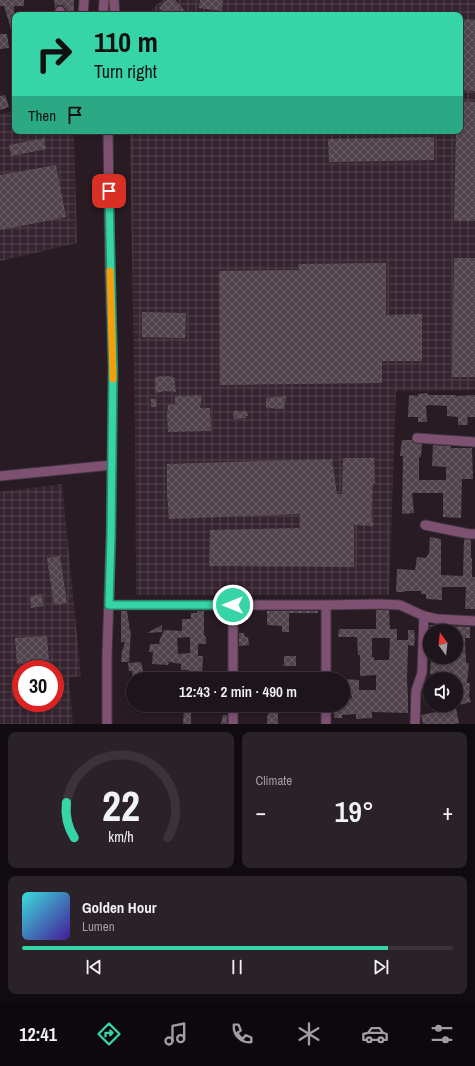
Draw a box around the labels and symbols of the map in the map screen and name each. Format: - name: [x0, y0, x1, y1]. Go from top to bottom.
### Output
- pin: [92, 174, 126, 208]
- position arrow: [212, 584, 254, 626]
- north arrow: [423, 624, 463, 664]
- speed limit sign: 30: [12, 660, 64, 712]

